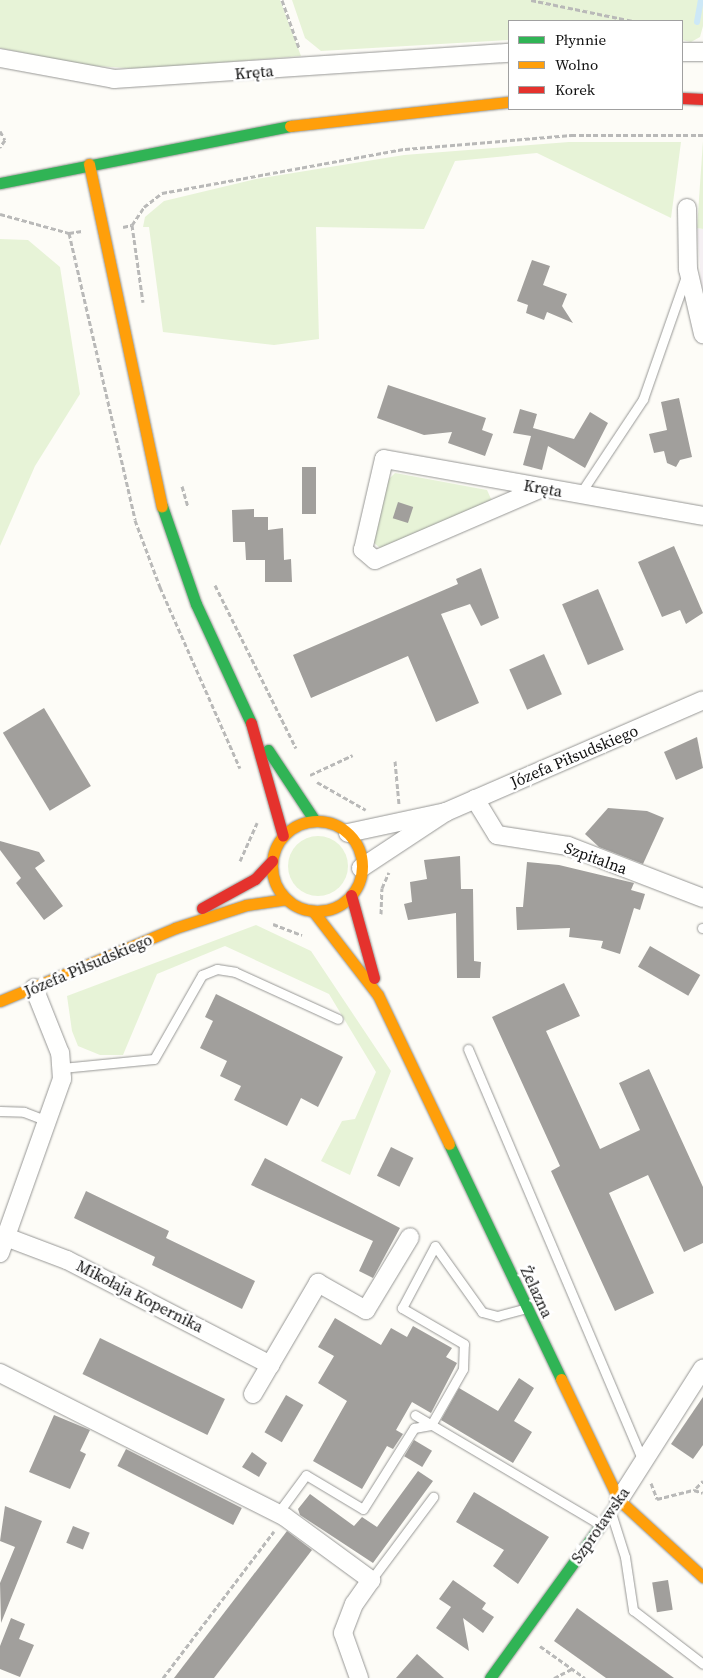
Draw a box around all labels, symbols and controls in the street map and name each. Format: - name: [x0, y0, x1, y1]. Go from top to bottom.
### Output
- legend: [508, 20, 683, 110]
- text: Płynnie: [555, 29, 606, 50]
- text: Wolno: [555, 54, 598, 75]
- street label: Kręta: [234, 61, 274, 83]
- text: Korek: [555, 79, 595, 100]
- street label: Kręta: [522, 475, 564, 501]
- street label: Józefa Piłsudskiego: [507, 720, 641, 792]
- street label: Szpitalna: [562, 838, 630, 878]
- street label: Józefa Piłsudskiego: [21, 929, 155, 1001]
- street label: Mikołaja Kopernika: [73, 1256, 207, 1336]
- street label: Żelazna: [517, 1263, 557, 1321]
- street label: Szprotawska: [567, 1483, 633, 1567]

